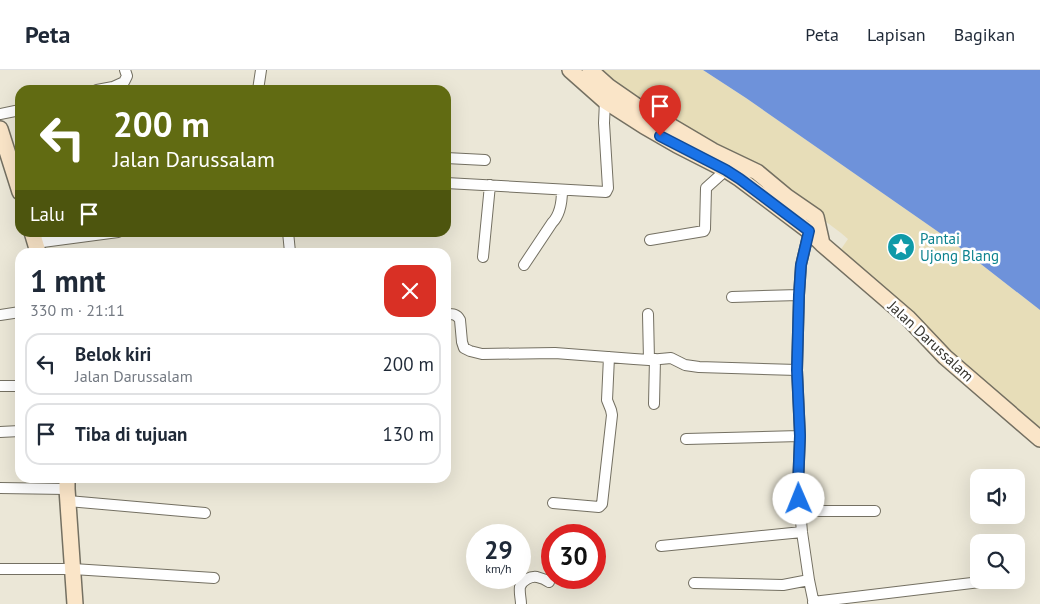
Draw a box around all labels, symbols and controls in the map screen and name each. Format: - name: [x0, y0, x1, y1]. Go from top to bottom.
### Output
- text: Peta: [25, 19, 70, 50]
- text: Peta: [805, 23, 839, 46]
- text: Lapisan: [867, 23, 926, 46]
- text: Bagikan: [954, 23, 1015, 46]
- pin: [639, 85, 681, 136]
- icon: arrive: [646, 92, 674, 120]
- text: 200 m: [113, 101, 210, 147]
- icon: left: [30, 105, 95, 170]
- text: Jalan Darussalam: [113, 145, 275, 173]
- icon: arrive: [75, 200, 103, 228]
- text: Lalu: [30, 202, 65, 226]
- place label: Pantai Ujong Blang: [920, 229, 999, 265]
- place icon: Pantai Ujong Blang: [886, 232, 916, 262]
- text: 1 mnt: [30, 261, 106, 300]
- button: close: [384, 265, 436, 317]
- street label: Jalan Darussalam: [883, 296, 978, 386]
- text: 330 m · 21:11: [30, 300, 125, 320]
- text: Belok kiri: [75, 342, 151, 366]
- icon: left: [32, 350, 60, 378]
- text: 200 m: [382, 352, 434, 376]
- text: Jalan Darussalam: [75, 366, 193, 386]
- icon: arrive: [32, 420, 60, 448]
- text: Tiba di tujuan: [75, 422, 187, 446]
- text: 130 m: [382, 422, 434, 446]
- map controls: [970, 469, 1025, 589]
- button: sound: [970, 469, 1025, 524]
- position arrow: [772, 472, 824, 524]
- speed limit sign: 30: [541, 524, 606, 589]
- text: 29: [484, 534, 513, 566]
- button: search: [970, 534, 1025, 589]
- text: km/h: [485, 561, 512, 576]

